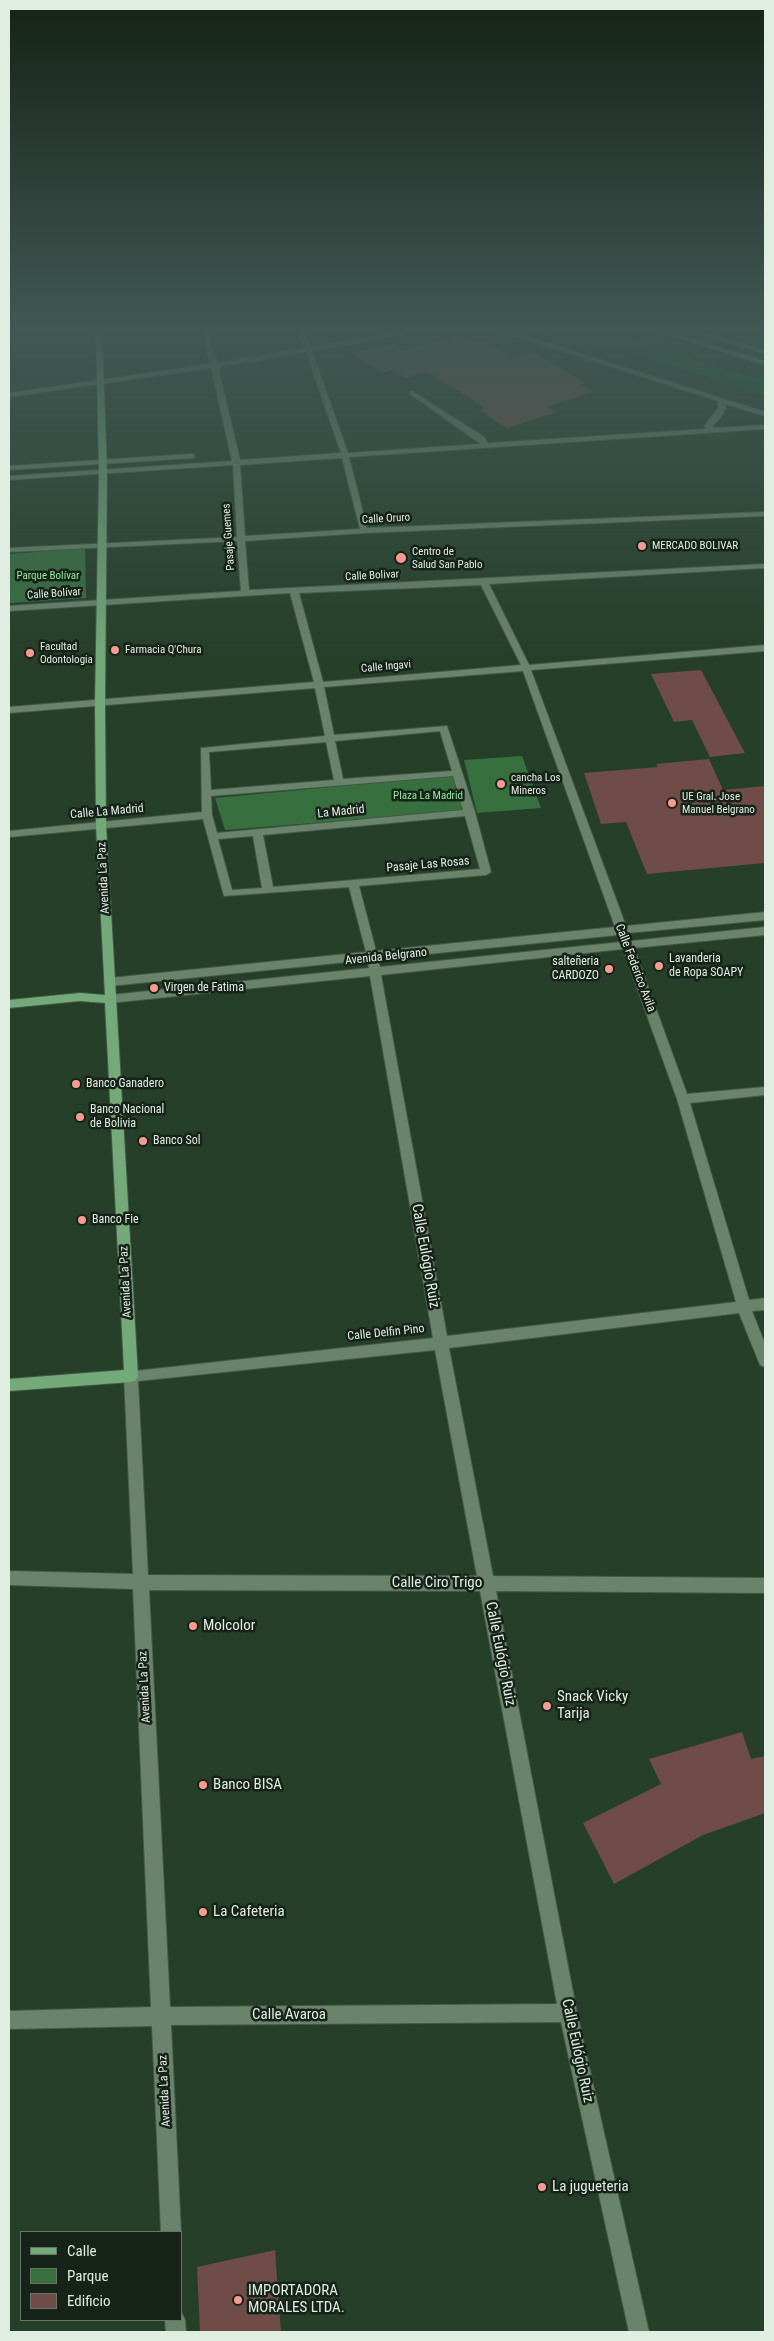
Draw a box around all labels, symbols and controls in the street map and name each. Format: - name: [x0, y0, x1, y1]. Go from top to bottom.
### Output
- street label: Pasaje Guemes: [220, 503, 238, 571]
- street label: Calle Oruro: [362, 511, 410, 527]
- place label: MERCADO BOLIVAR: [652, 539, 738, 553]
- marker: MERCADO BOLIVAR: [636, 540, 648, 552]
- place label: Centro de Salud San Pablo: [412, 545, 482, 571]
- marker: Centro de Salud San Pablo: [394, 551, 408, 565]
- street label: Calle Bolivar: [345, 568, 399, 584]
- park label: Parque Bolívar: [17, 569, 79, 583]
- street label: Calle Bolívar: [27, 586, 81, 602]
- place label: Facultad Odontologia: [40, 640, 93, 666]
- place label: Farmacia Q'Chura: [125, 643, 201, 657]
- marker: Farmacia Q'Chura: [109, 644, 121, 656]
- marker: Facultad Odontologia: [24, 647, 36, 659]
- street label: Calle Ingavi: [360, 658, 412, 676]
- place label: cancha Los Mineros: [511, 771, 561, 797]
- marker: cancha Los Mineros: [495, 778, 507, 790]
- park label: Plaza La Madrid: [393, 789, 463, 803]
- place label: UE Gral. Jose Manuel Belgrano: [682, 790, 755, 816]
- marker: UE Gral. Jose Manuel Belgrano: [666, 797, 678, 809]
- street label: Calle La Madrid: [70, 802, 144, 822]
- street label: La Madrid: [317, 802, 365, 822]
- street label: Avenida La Paz: [95, 842, 113, 914]
- street label: Pasaje Las Rosas: [386, 854, 470, 876]
- street label: Calle Federico Avila: [612, 922, 658, 1014]
- street label: Avenida Belgrano: [344, 946, 428, 968]
- place label: Lavanderia de Ropa SOAPY: [669, 952, 743, 980]
- place label: salteñeria CARDOZO: [552, 955, 599, 983]
- marker: Lavanderia de Ropa SOAPY: [653, 960, 665, 972]
- marker: salteñeria CARDOZO: [603, 963, 615, 975]
- place label: Virgen de Fatima: [164, 981, 244, 995]
- marker: Virgen de Fatima: [148, 982, 160, 994]
- place label: Banco Ganadero: [86, 1077, 164, 1091]
- marker: Banco Ganadero: [70, 1078, 82, 1090]
- place label: Banco Nacional de Bolivia: [90, 1103, 164, 1131]
- marker: Banco Nacional de Bolivia: [74, 1111, 86, 1123]
- place label: Banco Sol: [153, 1134, 200, 1148]
- marker: Banco Sol: [137, 1135, 149, 1147]
- street label: Calle Eulógio Ruiz: [407, 1202, 443, 1310]
- place label: Banco Fie: [92, 1213, 139, 1227]
- marker: Banco Fie: [76, 1214, 88, 1226]
- street label: Avenida La Paz: [117, 1246, 135, 1318]
- street label: Calle Delfin Pino: [347, 1322, 425, 1344]
- street label: Calle Ciro Trigo: [392, 1574, 482, 1592]
- street label: Calle Eulógio Ruiz: [481, 1600, 519, 1708]
- place label: Molcolor: [203, 1617, 255, 1635]
- marker: Molcolor: [187, 1620, 199, 1632]
- street label: Avenida La Paz: [136, 1651, 154, 1723]
- place label: Snack Vicky Tarija: [557, 1688, 628, 1723]
- marker: Snack Vicky Tarija: [541, 1700, 553, 1712]
- place label: Banco BISA: [213, 1776, 282, 1794]
- marker: Banco BISA: [197, 1779, 209, 1791]
- place label: La Cafeteria: [213, 1903, 285, 1921]
- marker: La Cafeteria: [197, 1906, 209, 1918]
- street label: Calle Eulógio Ruiz: [557, 1997, 597, 2105]
- street label: Calle Avaroa: [252, 2006, 326, 2024]
- street label: Avenida La Paz: [156, 2055, 174, 2127]
- place label: La jugueteria: [552, 2178, 629, 2196]
- marker: La jugueteria: [536, 2181, 548, 2193]
- legend: [20, 2231, 182, 2321]
- text: Calle: [67, 2242, 97, 2260]
- text: Parque: [67, 2267, 109, 2285]
- place label: IMPORTADORA MORALES LTDA.: [248, 2282, 345, 2317]
- text: Edificio: [67, 2292, 110, 2310]
- marker: IMPORTADORA MORALES LTDA.: [232, 2294, 244, 2306]

